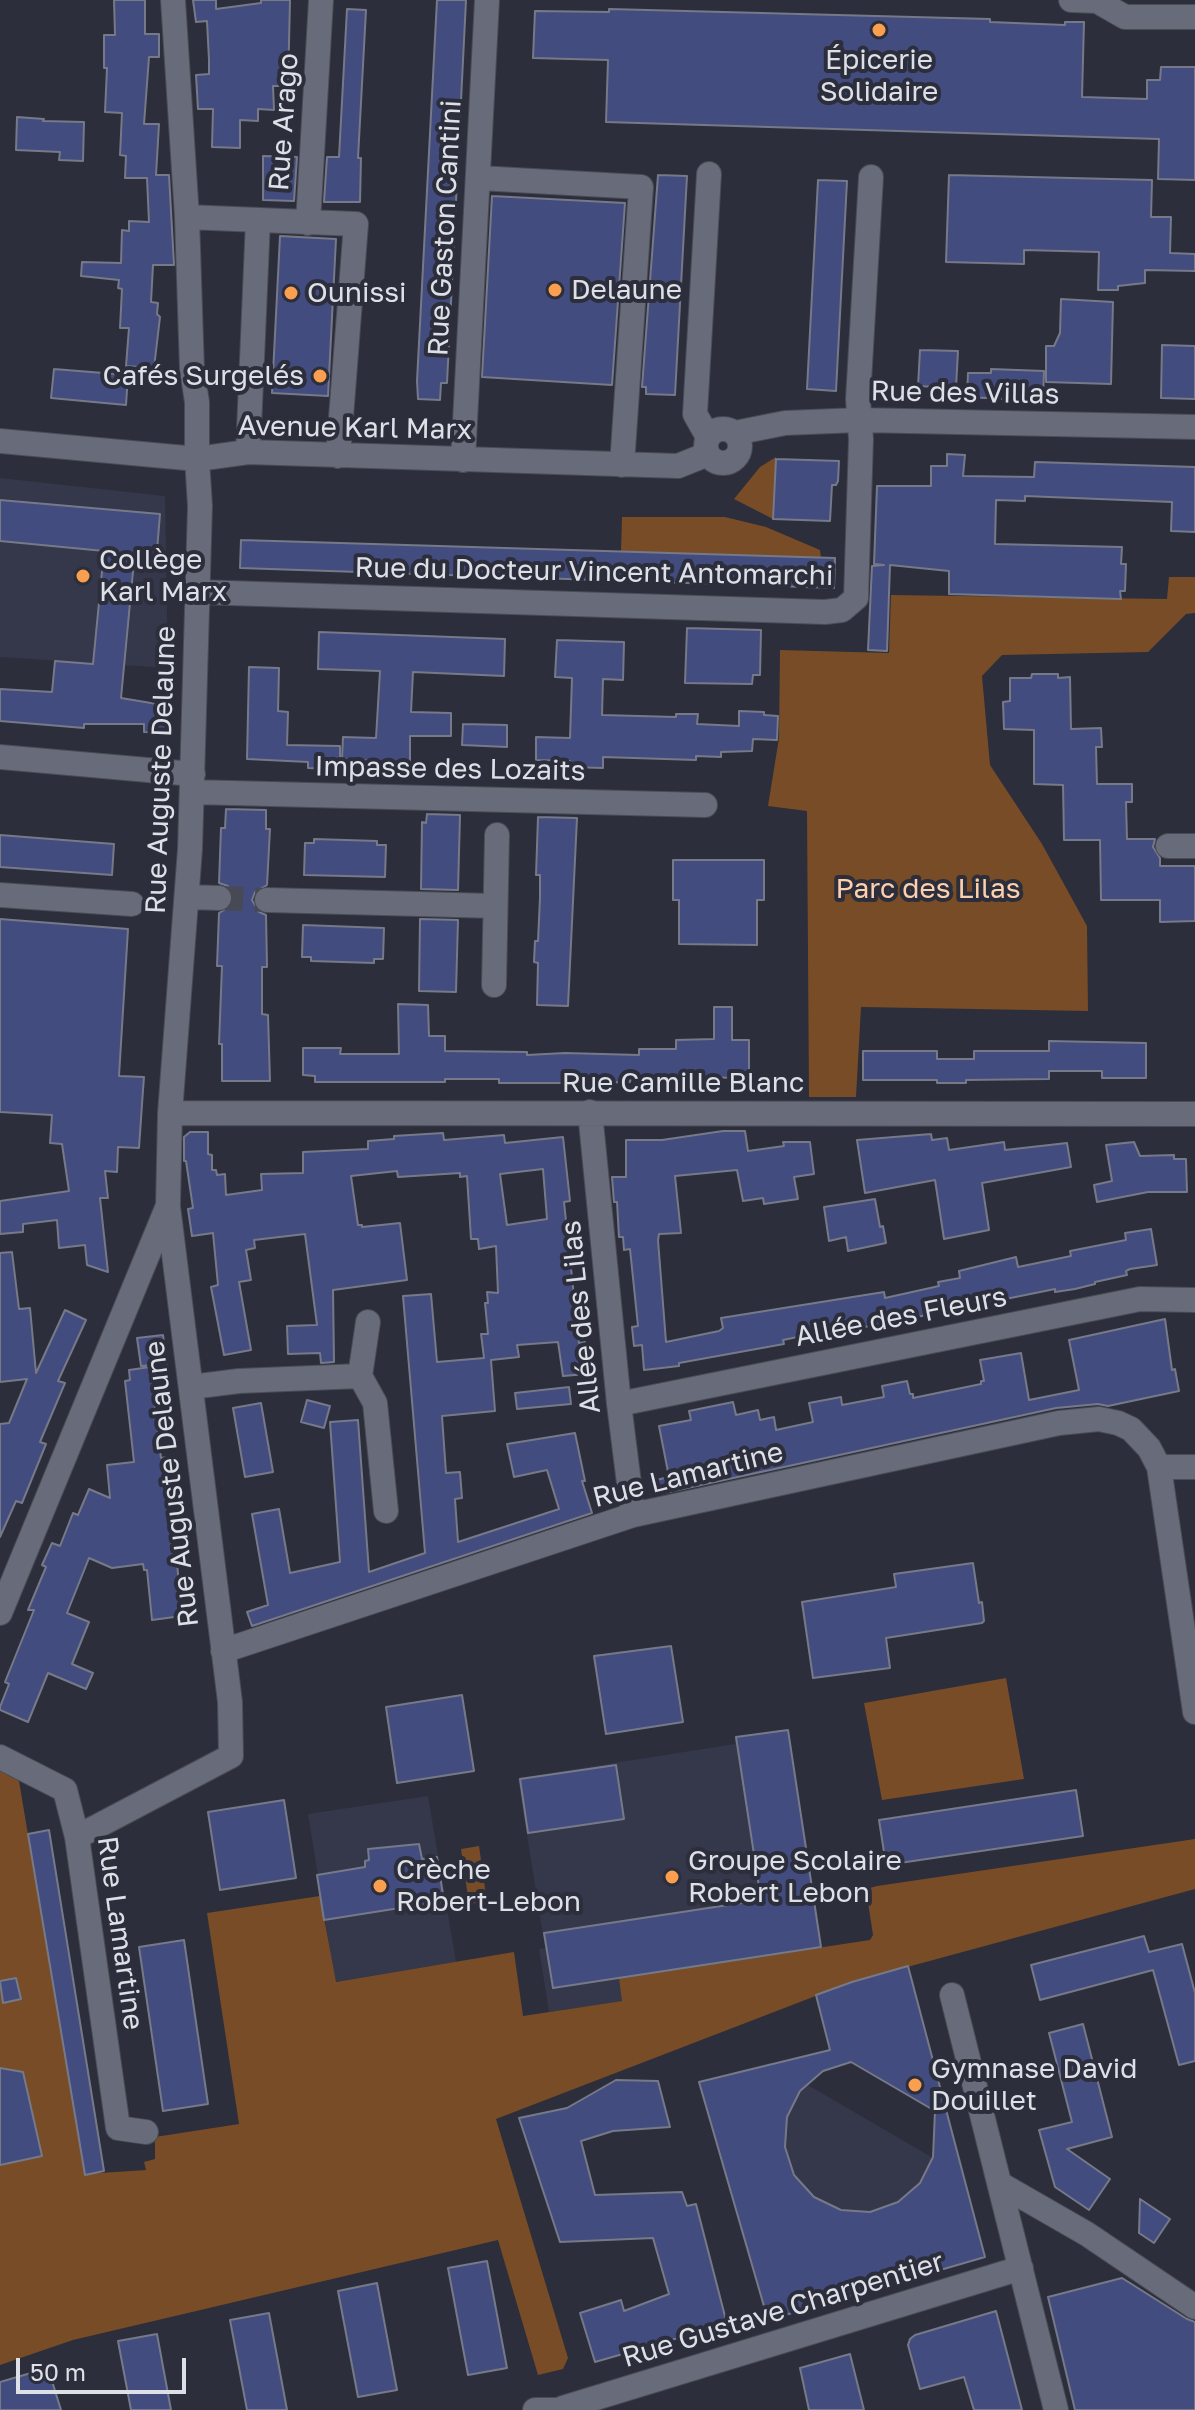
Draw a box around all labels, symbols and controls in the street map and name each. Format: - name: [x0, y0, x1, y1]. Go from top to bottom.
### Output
- marker: Épicerie Solidaire: [870, 21, 888, 39]
- place label: Épicerie Solidaire: [820, 43, 938, 109]
- street label: Rue Arago: [262, 52, 306, 192]
- street label: Rue Gaston Cantini: [422, 99, 468, 357]
- place label: Delaune: [571, 273, 682, 307]
- place label: Ounissi: [307, 276, 407, 310]
- marker: Delaune: [546, 281, 564, 299]
- marker: Ounissi: [282, 284, 300, 302]
- place label: Cafés Surgelés: [102, 359, 304, 393]
- marker: Cafés Surgelés: [311, 367, 329, 385]
- street label: Rue des Villas: [870, 375, 1060, 411]
- street label: Avenue Karl Marx: [238, 409, 472, 447]
- place label: Collège Karl Marx: [99, 543, 227, 609]
- street label: Rue du Docteur Vincent Antomarchi: [354, 551, 834, 593]
- marker: Collège Karl Marx: [74, 567, 92, 585]
- street label: Rue Auguste Delaune: [139, 625, 183, 915]
- street label: Impasse des Lozaits: [314, 750, 586, 788]
- park label: Parc des Lilas: [835, 872, 1021, 906]
- street label: Rue Camille Blanc: [562, 1066, 804, 1100]
- street label: Allée des Lilas: [554, 1219, 608, 1415]
- street label: Allée des Fleurs: [792, 1280, 1010, 1354]
- street label: Rue Auguste Delaune: [138, 1339, 206, 1629]
- street label: Rue Lamartine: [589, 1435, 787, 1515]
- street label: Rue Lamartine: [90, 1834, 150, 2032]
- place label: Groupe Scolaire Robert Lebon: [688, 1844, 902, 1910]
- place label: Crèche Robert-Lebon: [396, 1853, 581, 1919]
- marker: Groupe Scolaire Robert Lebon: [663, 1868, 681, 1886]
- marker: Crèche Robert-Lebon: [371, 1877, 389, 1895]
- place label: Gymnase David Douillet: [931, 2052, 1138, 2118]
- marker: Gymnase David Douillet: [906, 2076, 924, 2094]
- street label: Rue Gustave Charpentier: [618, 2245, 948, 2375]
- scale bar: [20, 2342, 190, 2392]
- text: 50 m: [30, 2357, 86, 2386]

